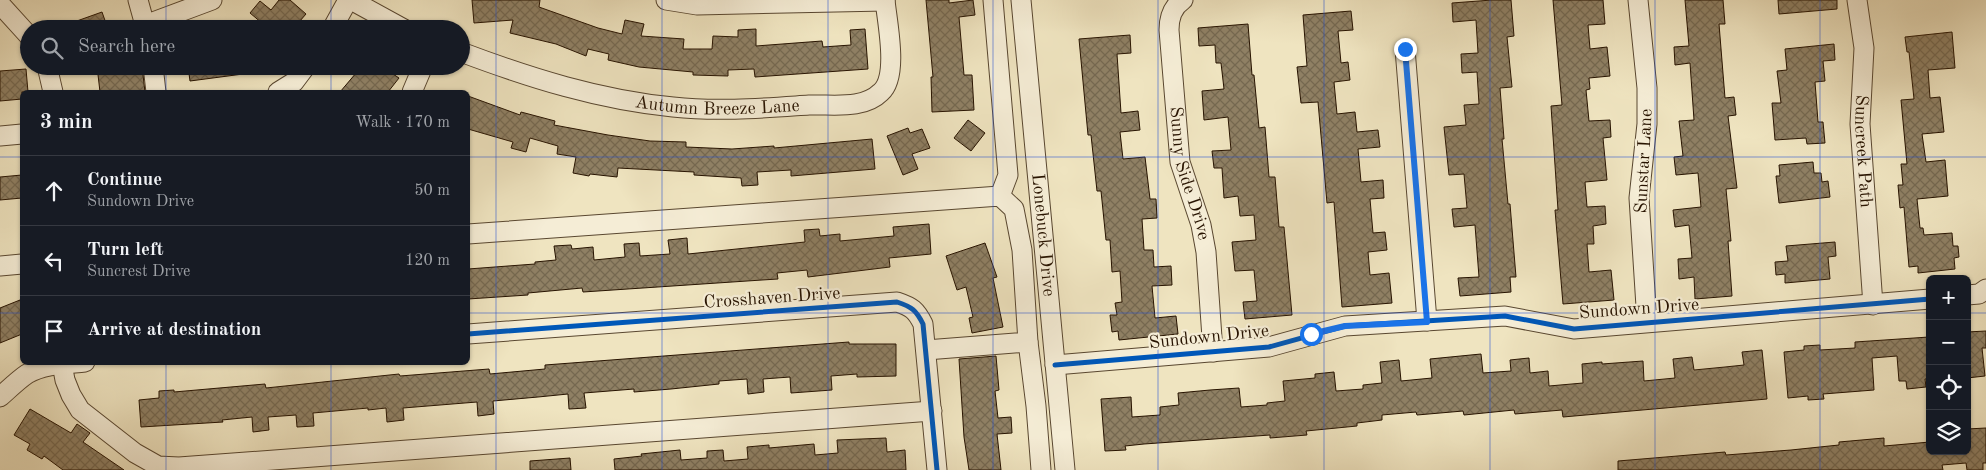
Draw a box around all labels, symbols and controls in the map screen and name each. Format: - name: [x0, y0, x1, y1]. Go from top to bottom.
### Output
- search box: [20, 20, 470, 75]
- icon: search: [38, 34, 66, 62]
- text: Search here: [78, 38, 175, 57]
- route end: [1394, 38, 1417, 61]
- street label: Autumn Breeze Lane: [634, 93, 800, 118]
- street label: Suncreek Path: [1851, 94, 1875, 209]
- street label: Sunny Side Drive: [1166, 106, 1213, 241]
- street label: Sunstar Lane: [1632, 108, 1656, 214]
- text: 3 min: [40, 112, 93, 133]
- text: Walk · 170 m: [355, 115, 450, 131]
- text: Continue: [87, 171, 162, 190]
- street label: Lonebuck Drive: [1028, 173, 1058, 297]
- icon: ahead: [40, 177, 68, 205]
- text: 50 m: [414, 183, 450, 199]
- text: Sundown Drive: [87, 194, 194, 210]
- text: Turn left: [87, 241, 164, 260]
- icon: left: [40, 247, 68, 275]
- text: 120 m: [405, 253, 450, 269]
- text: Suncrest Drive: [87, 264, 190, 280]
- map controls: [1926, 275, 1971, 455]
- button: +: [1926, 275, 1971, 320]
- street label: Crosshaven Drive: [703, 284, 841, 312]
- street label: Sundown Drive: [1578, 296, 1700, 322]
- icon: arrive: [40, 317, 68, 345]
- button: −: [1926, 320, 1971, 365]
- text: Arrive at destination: [87, 321, 261, 340]
- street label: Sundown Drive: [1148, 322, 1270, 352]
- route start: [1300, 323, 1323, 346]
- button: locate: [1926, 365, 1971, 410]
- button: layers: [1926, 410, 1971, 455]

